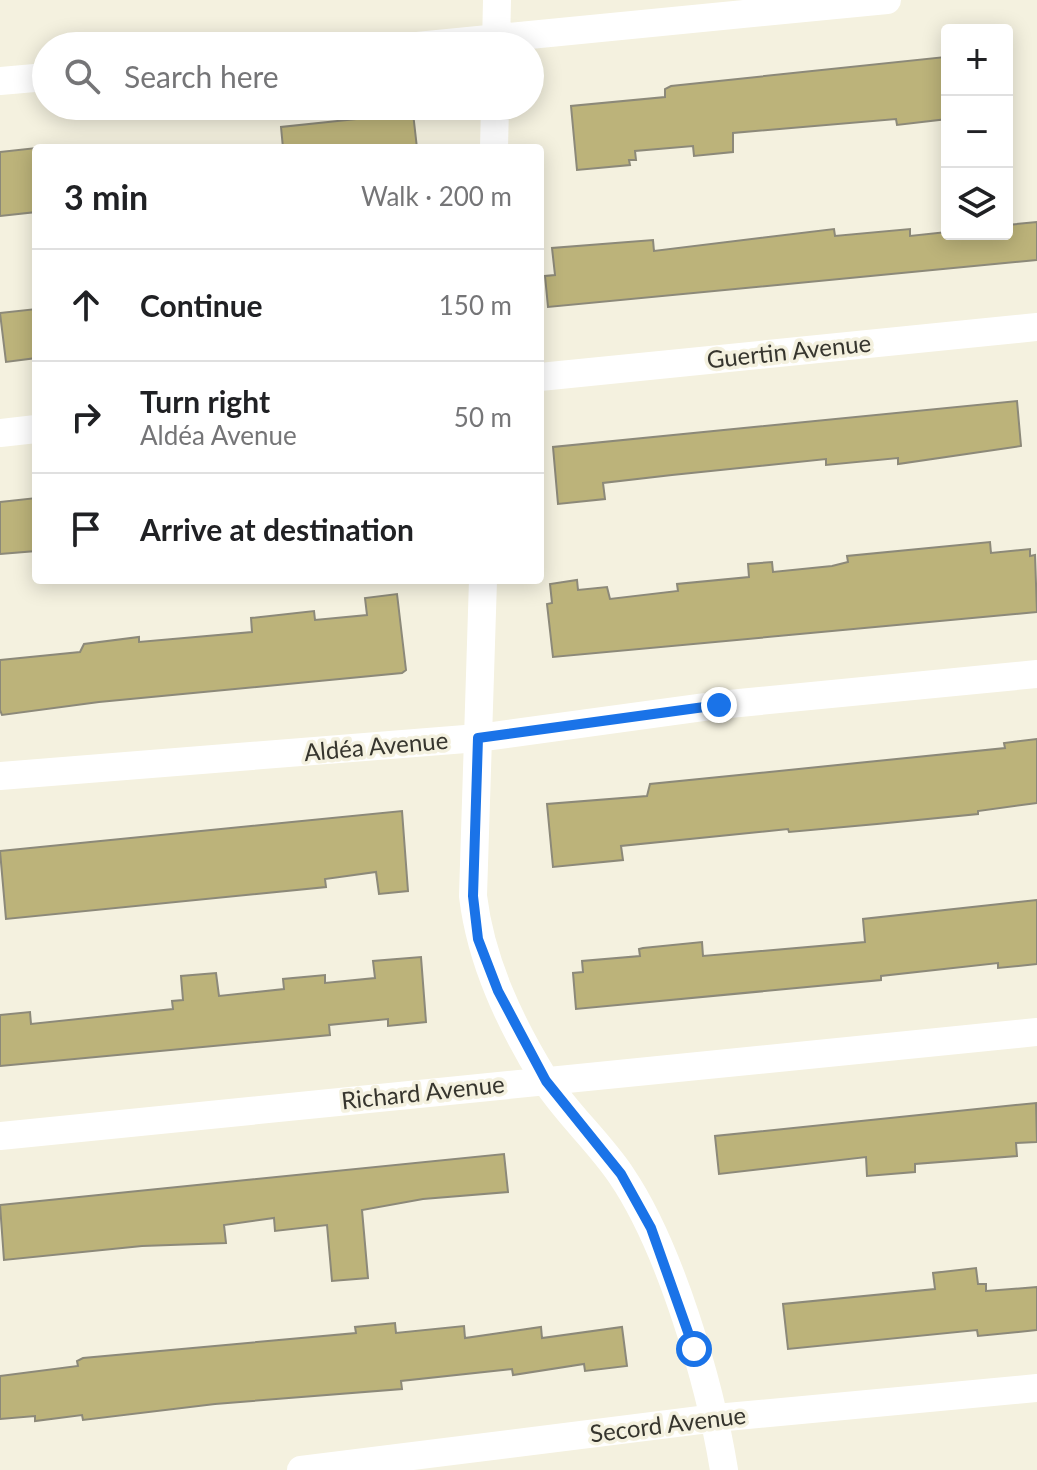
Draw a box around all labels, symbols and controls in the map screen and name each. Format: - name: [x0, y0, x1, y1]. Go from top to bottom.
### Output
- map controls: [941, 24, 1013, 240]
- button: +: [941, 24, 1013, 96]
- search box: [32, 32, 544, 120]
- icon: search: [60, 54, 104, 98]
- text: Search here: [124, 58, 279, 94]
- button: −: [941, 96, 1013, 168]
- button: layers: [941, 168, 1013, 240]
- text: 3 min: [64, 176, 148, 217]
- text: Walk · 200 m: [361, 180, 512, 212]
- icon: ahead: [64, 283, 108, 327]
- text: Continue: [140, 287, 263, 323]
- text: 150 m: [439, 289, 512, 321]
- street label: Guertin Avenue: [705, 327, 872, 374]
- text: Turn right: [140, 383, 270, 419]
- icon: right: [64, 395, 108, 439]
- text: 50 m: [454, 401, 512, 433]
- text: Aldéa Avenue: [140, 419, 297, 451]
- icon: arrive: [64, 507, 108, 551]
- text: Arrive at destination: [140, 511, 414, 547]
- route end: [701, 687, 737, 723]
- street label: Aldéa Avenue: [303, 725, 449, 766]
- street label: Richard Avenue: [340, 1069, 506, 1114]
- route start: [676, 1331, 712, 1367]
- street label: Secord Avenue: [588, 1400, 747, 1447]

